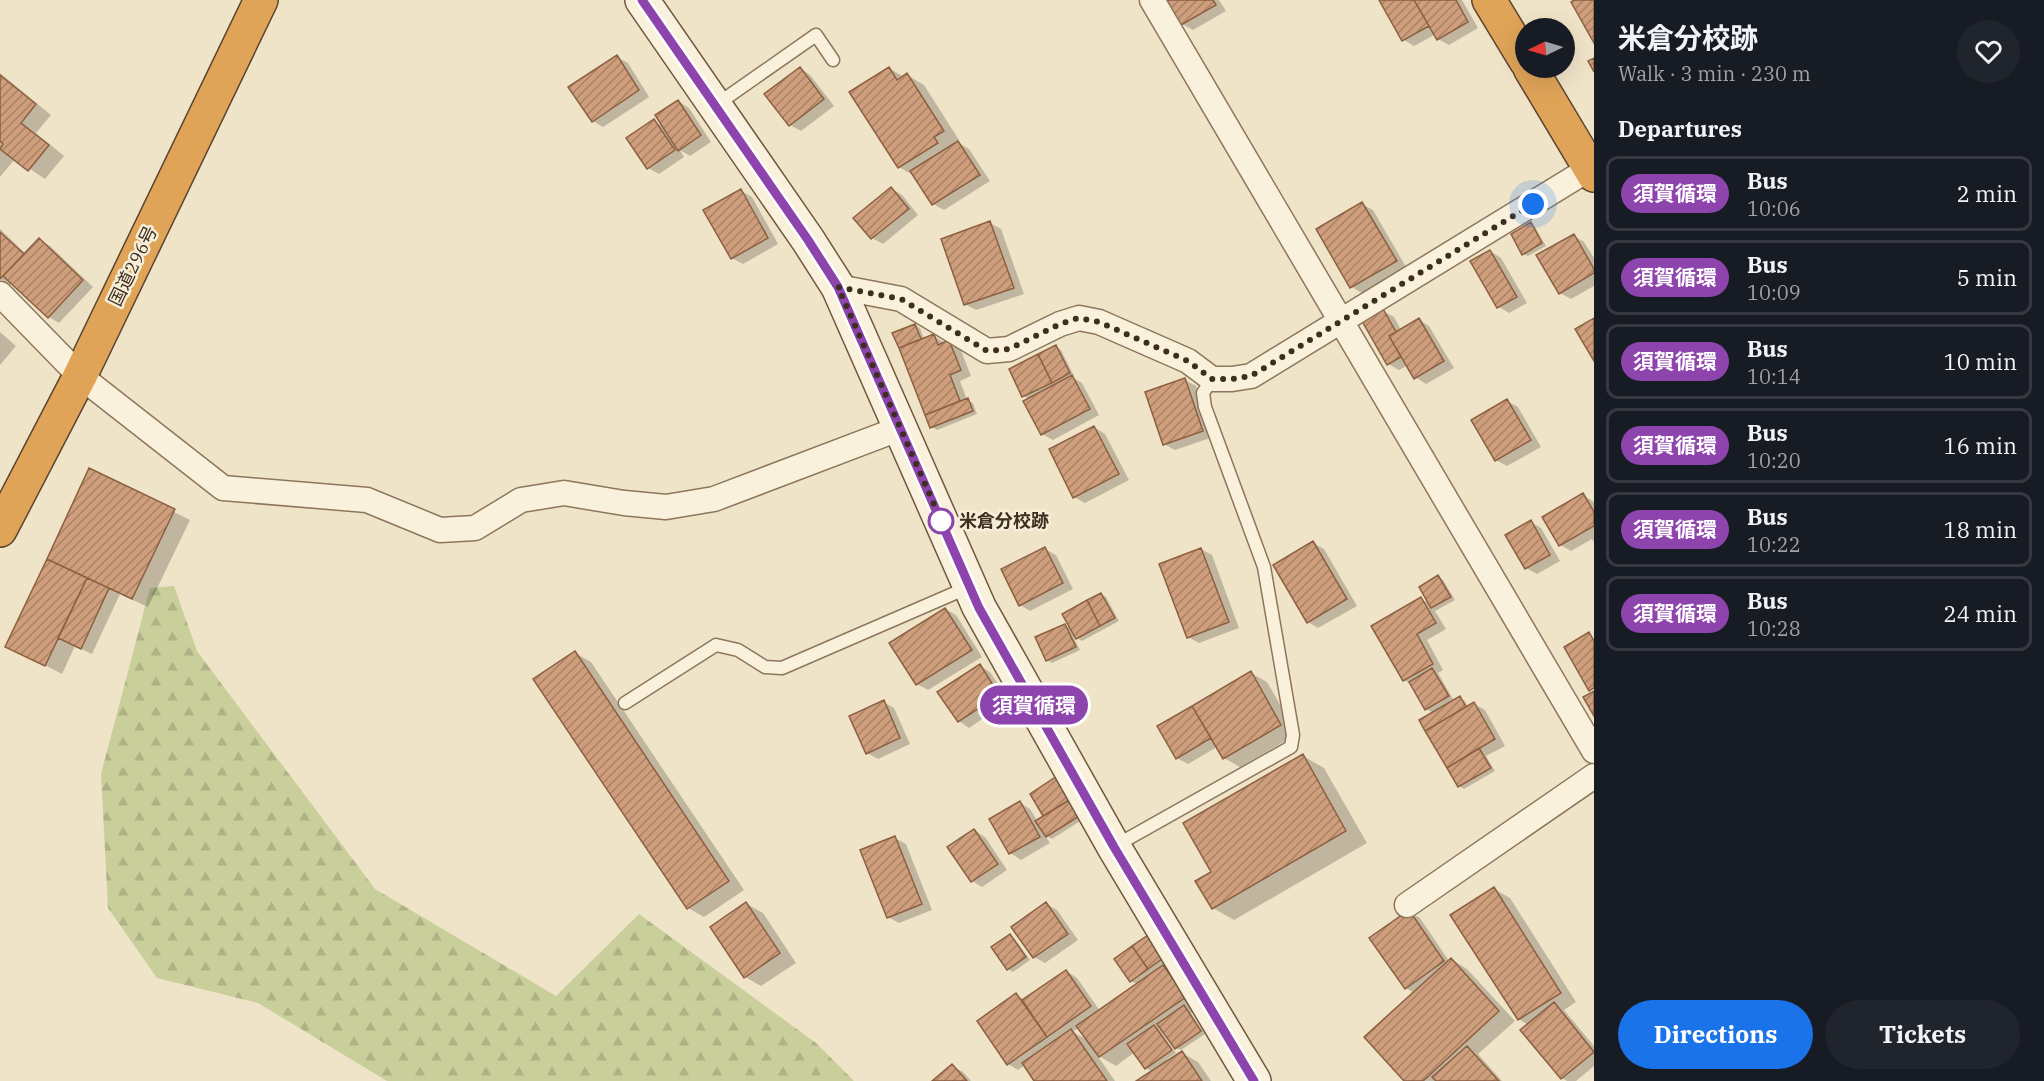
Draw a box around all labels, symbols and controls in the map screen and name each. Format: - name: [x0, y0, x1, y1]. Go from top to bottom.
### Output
- north arrow: [1515, 18, 1575, 78]
- map controls: [1515, 18, 1575, 78]
- text: 米倉分校跡: [1618, 19, 1758, 56]
- button: heart: [1957, 20, 2020, 83]
- text: Walk · 3 min · 230 m: [1618, 60, 1811, 87]
- text: Departures: [1618, 114, 1742, 143]
- text: Bus: [1747, 166, 1788, 195]
- text: 須賀循環: [1633, 179, 1717, 207]
- text: 2 min: [1957, 179, 2017, 208]
- your location: [1518, 189, 1548, 219]
- text: 10:06: [1747, 195, 1801, 222]
- street label: 国道296号: [103, 222, 162, 310]
- text: Bus: [1747, 250, 1788, 279]
- text: 須賀循環: [1633, 263, 1717, 291]
- text: 5 min: [1957, 263, 2017, 292]
- text: 10:09: [1747, 279, 1801, 306]
- text: Bus: [1747, 334, 1788, 363]
- text: 須賀循環: [1633, 347, 1717, 375]
- text: 10 min: [1944, 347, 2017, 376]
- text: 10:14: [1747, 363, 1801, 390]
- text: Bus: [1747, 418, 1788, 447]
- text: 須賀循環: [1633, 431, 1717, 459]
- text: 16 min: [1944, 431, 2017, 460]
- text: 10:20: [1747, 447, 1801, 474]
- text: Bus: [1747, 502, 1788, 531]
- marker: 米倉分校跡: [928, 508, 954, 534]
- place label: 米倉分校跡: [959, 509, 1049, 532]
- text: 須賀循環: [1633, 515, 1717, 543]
- text: 18 min: [1944, 515, 2017, 544]
- text: 10:22: [1747, 531, 1801, 558]
- text: Bus: [1747, 586, 1788, 615]
- text: 須賀循環: [1633, 599, 1717, 627]
- text: 24 min: [1944, 599, 2017, 628]
- text: 10:28: [1747, 615, 1801, 642]
- line badge: 須賀循環: [992, 686, 1076, 724]
- text: 須賀循環: [992, 691, 1076, 719]
- button: Directions: [1618, 1000, 1813, 1069]
- button: Tickets: [1825, 1000, 2020, 1069]

